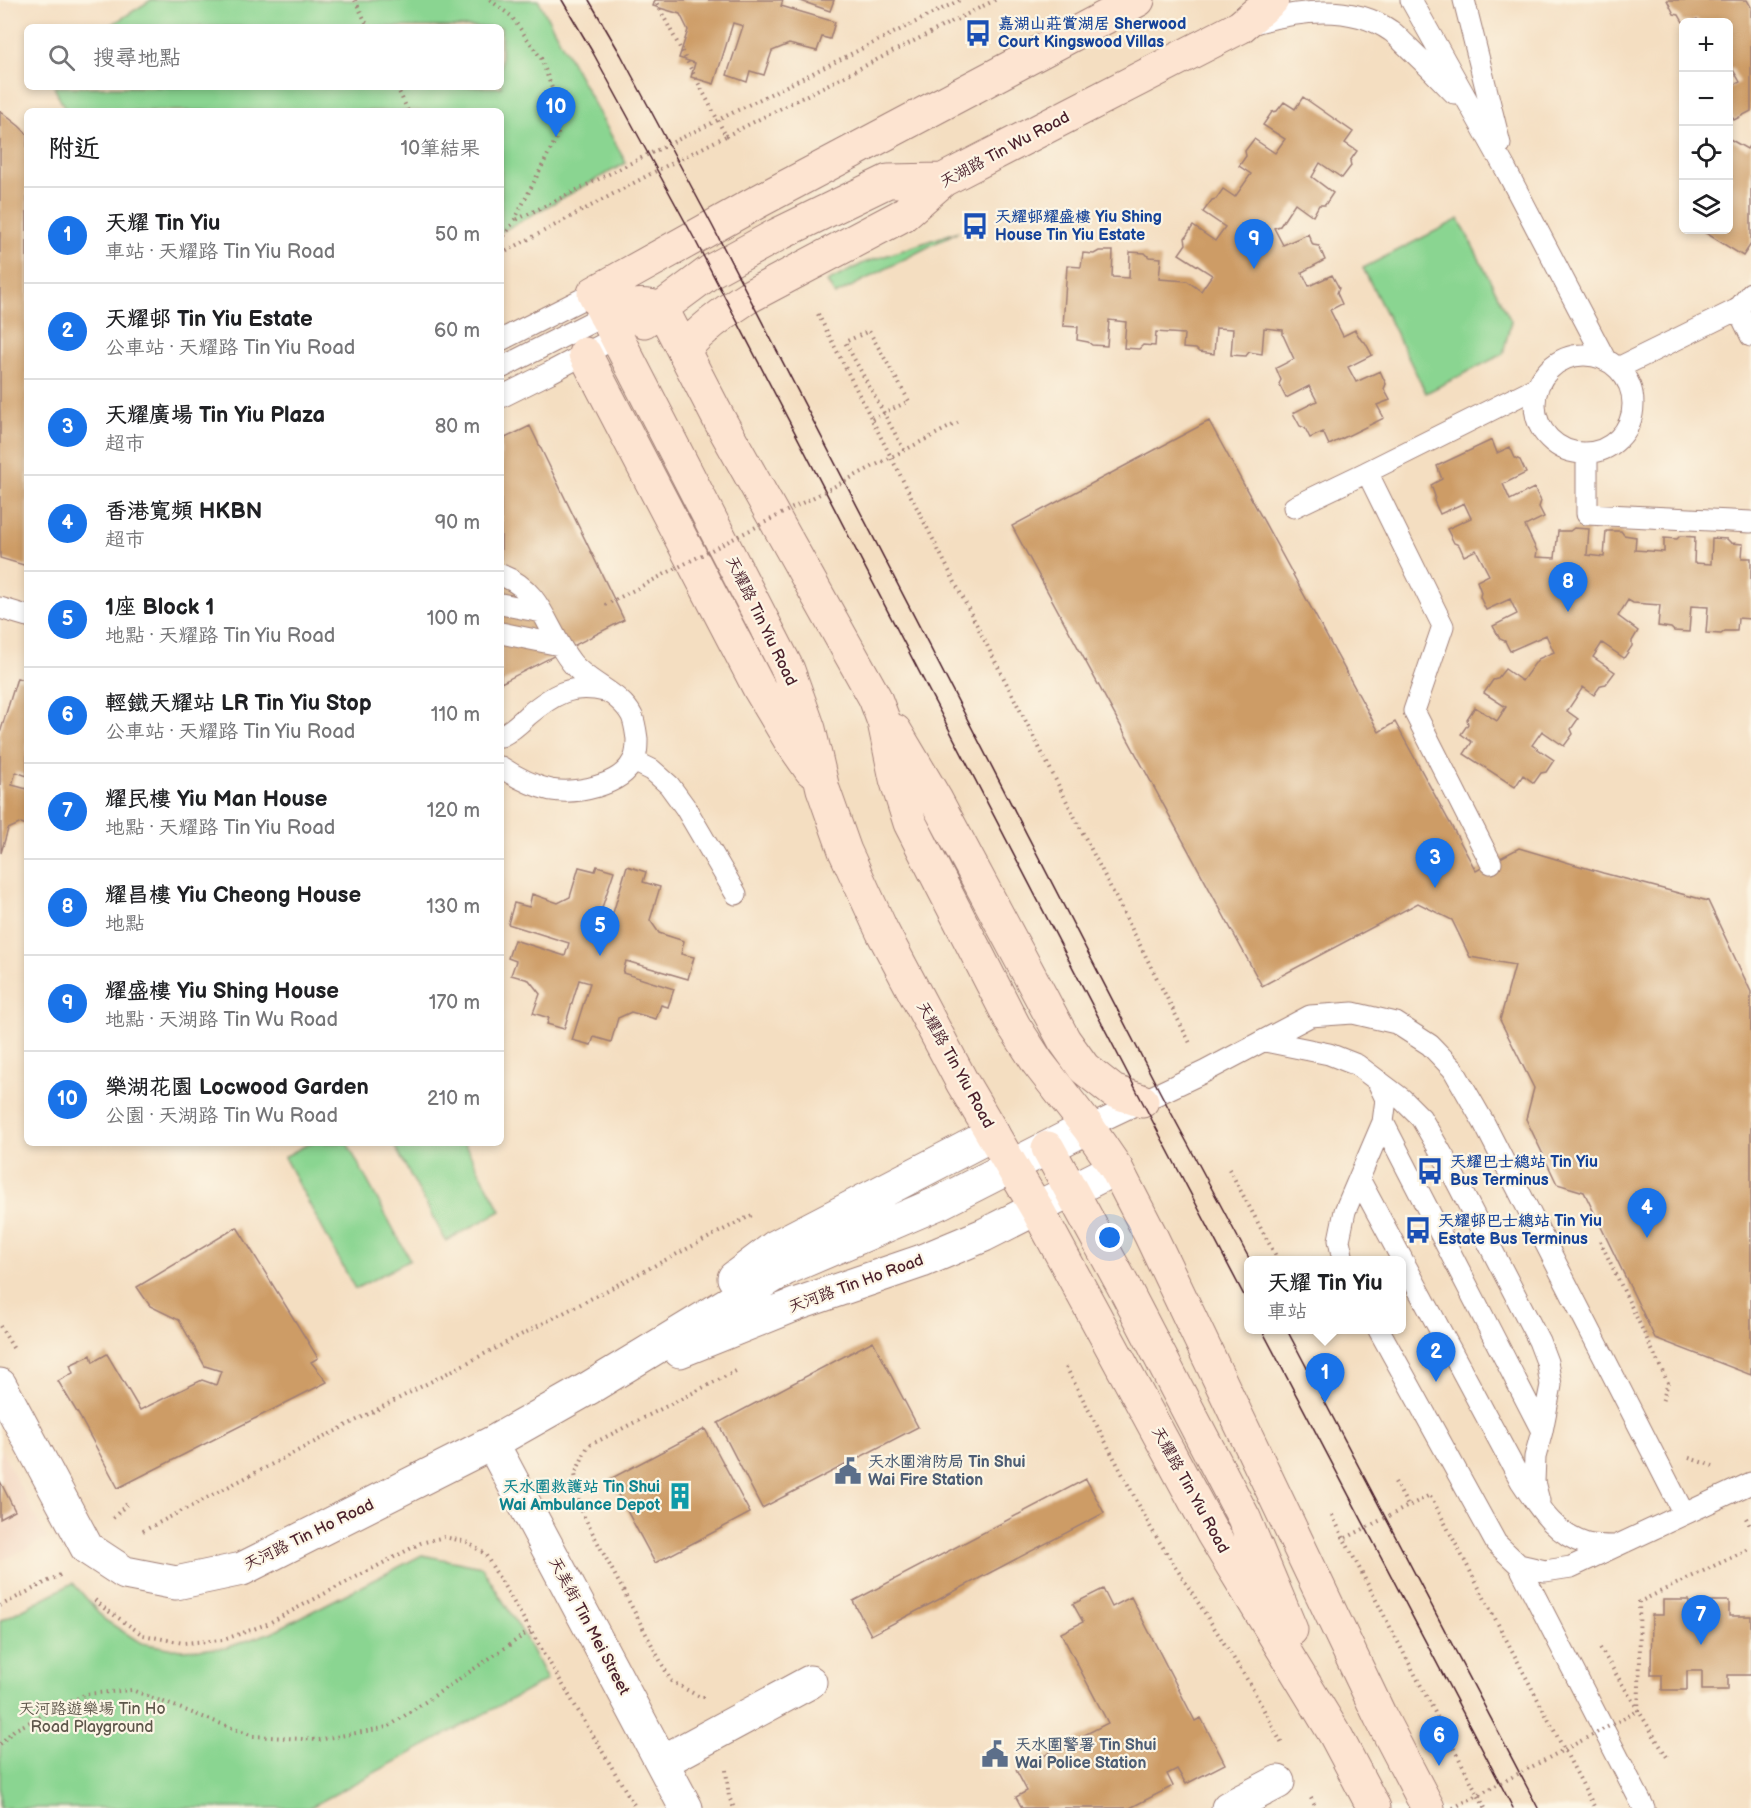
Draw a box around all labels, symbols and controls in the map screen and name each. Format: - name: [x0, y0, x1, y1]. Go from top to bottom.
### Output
- place label: 嘉湖山莊賞湖居 Sherwood Court Kingswood Villas: [998, 15, 1186, 52]
- bus stop icon: 嘉湖山莊賞湖居 Sherwood Court Kingswood Villas: [963, 18, 993, 48]
- map controls: [1679, 18, 1733, 234]
- button: +: [1679, 18, 1733, 72]
- search box: [24, 24, 504, 90]
- icon: search: [45, 41, 78, 74]
- text: 搜尋地點: [93, 45, 181, 72]
- button: −: [1679, 72, 1733, 126]
- pin: 10: [536, 88, 576, 137]
- street label: 天湖路 Tin Wu Road: [937, 108, 1073, 192]
- button: locate: [1679, 126, 1733, 180]
- text: 附近: [48, 134, 100, 165]
- text: 10筆結果: [401, 137, 480, 161]
- button: layers: [1679, 180, 1733, 234]
- place label: 天耀邨耀盛樓 Yiu Shing House Tin Yiu Estate: [995, 208, 1162, 245]
- text: 天耀 Tin Yiu: [105, 210, 220, 237]
- bus stop icon: 天耀邨耀盛樓 Yiu Shing House Tin Yiu Estate: [960, 211, 990, 241]
- pin: 9: [1234, 220, 1274, 269]
- text: 1: [63, 223, 72, 247]
- text: 50 m: [435, 223, 480, 247]
- text: 車站 · 天耀路 Tin Yiu Road: [105, 240, 335, 264]
- text: 天耀邨 Tin Yiu Estate: [105, 306, 313, 333]
- text: 2: [62, 319, 73, 343]
- text: 60 m: [434, 319, 480, 343]
- text: 公車站 · 天耀路 Tin Yiu Road: [105, 336, 355, 360]
- text: 天耀廣場 Tin Yiu Plaza: [105, 402, 325, 429]
- text: 3: [62, 415, 73, 439]
- text: 80 m: [435, 415, 480, 439]
- text: 超市: [105, 432, 145, 456]
- text: 香港寬頻 HKBN: [105, 498, 262, 525]
- text: 4: [62, 511, 73, 535]
- text: 90 m: [435, 511, 480, 535]
- text: 超市: [105, 528, 145, 552]
- street label: 天耀路 Tin Yiu Road: [721, 553, 801, 689]
- pin: 8: [1548, 562, 1588, 612]
- text: 1座 Block 1: [105, 594, 215, 621]
- text: 5: [62, 607, 73, 631]
- text: 100 m: [427, 607, 480, 631]
- text: 地點 · 天耀路 Tin Yiu Road: [105, 624, 335, 648]
- text: 輕鐵天耀站 LR Tin Yiu Stop: [105, 690, 372, 717]
- text: 6: [61, 703, 74, 727]
- text: 110 m: [431, 703, 480, 727]
- text: 公車站 · 天耀路 Tin Yiu Road: [105, 720, 355, 744]
- text: 耀民樓 Yiu Man House: [105, 786, 327, 813]
- text: 7: [62, 799, 73, 823]
- text: 120 m: [427, 799, 480, 823]
- text: 地點 · 天耀路 Tin Yiu Road: [105, 816, 335, 840]
- pin: 3: [1416, 838, 1454, 888]
- text: 耀昌樓 Yiu Cheong House: [105, 882, 361, 909]
- text: 8: [61, 895, 74, 919]
- text: 130 m: [426, 895, 480, 919]
- pin: 5: [580, 906, 620, 956]
- text: 地點: [105, 912, 145, 936]
- text: 耀盛樓 Yiu Shing House: [105, 978, 339, 1005]
- text: 9: [62, 991, 73, 1015]
- text: 170 m: [429, 991, 480, 1015]
- street label: 天耀路 Tin Yiu Road: [912, 998, 998, 1132]
- text: 地點 · 天湖路 Tin Wu Road: [105, 1008, 338, 1032]
- text: 樂湖花園 Locwood Garden: [105, 1074, 369, 1101]
- text: 10: [57, 1087, 78, 1111]
- text: 210 m: [427, 1087, 480, 1111]
- text: 公園 · 天湖路 Tin Wu Road: [105, 1104, 338, 1128]
- place label: 天耀巴士總站 Tin Yiu Bus Terminus: [1450, 1153, 1598, 1190]
- bus stop icon: 天耀巴士總站 Tin Yiu Bus Terminus: [1415, 1156, 1445, 1186]
- pin: 4: [1628, 1188, 1666, 1238]
- place label: 天耀邨巴士總站 Tin Yiu Estate Bus Terminus: [1438, 1212, 1602, 1249]
- bus stop icon: 天耀邨巴士總站 Tin Yiu Estate Bus Terminus: [1403, 1215, 1433, 1245]
- your location: [1095, 1223, 1124, 1252]
- street label: 天河路 Tin Ho Road: [786, 1251, 926, 1317]
- popup: [1244, 1256, 1406, 1334]
- text: 天耀 Tin Yiu: [1267, 1270, 1383, 1297]
- text: 車站: [1267, 1300, 1307, 1324]
- pin: 2: [1416, 1332, 1456, 1382]
- pin: 1: [1306, 1354, 1344, 1403]
- street label: 天耀路 Tin Yiu Road: [1147, 1423, 1233, 1557]
- place label: 天水圍消防局 Tin Shui Wai Fire Station: [868, 1453, 1025, 1490]
- public building icon: 天水圍消防局 Tin Shui Wai Fire Station: [833, 1456, 863, 1486]
- place label: 天水圍救護站 Tin Shui Wai Ambulance Depot: [499, 1478, 661, 1515]
- building icon: 天水圍救護站 Tin Shui Wai Ambulance Depot: [665, 1481, 695, 1511]
- street label: 天河路 Tin Ho Road: [241, 1495, 377, 1575]
- street label: 天美街 Tin Mei Street: [545, 1554, 633, 1698]
- pin: 7: [1682, 1596, 1720, 1645]
- park label: 天河路遊樂場 Tin Ho Road Playground: [18, 1700, 166, 1737]
- pin: 6: [1420, 1716, 1458, 1766]
- place label: 天水圍警署 Tin Shui Wai Police Station: [1015, 1736, 1156, 1773]
- public building icon: 天水圍警署 Tin Shui Wai Police Station: [980, 1739, 1010, 1769]

